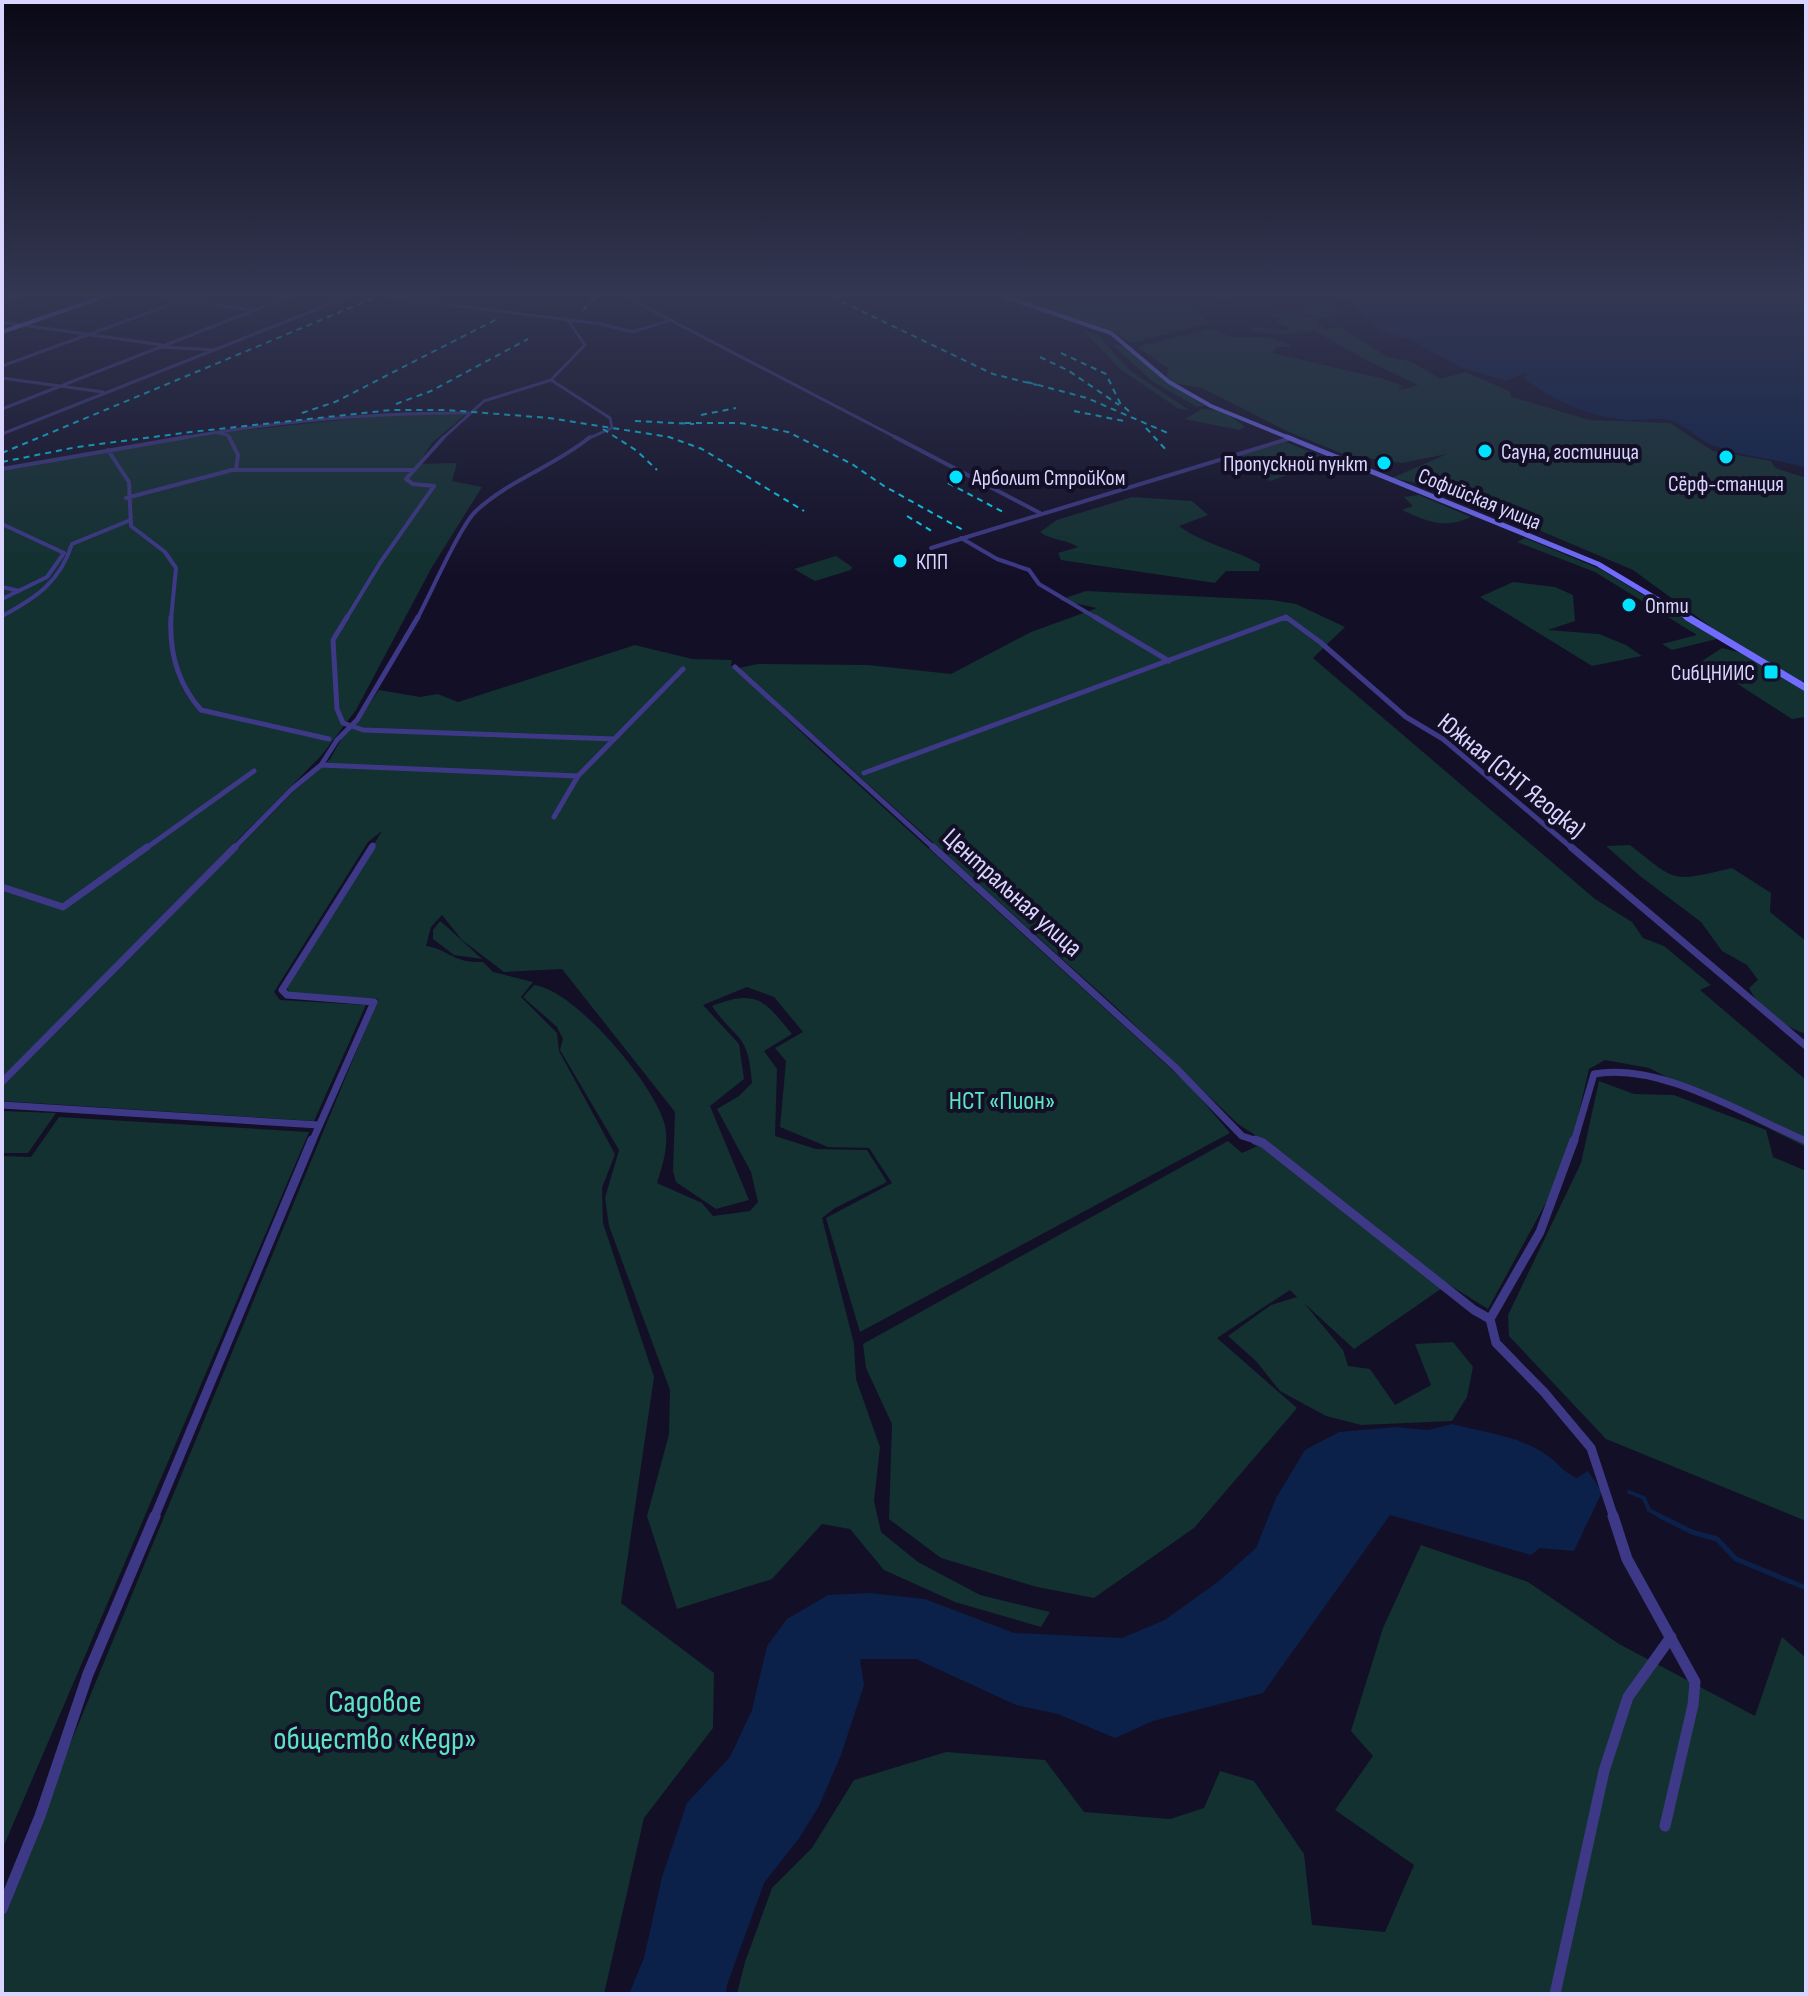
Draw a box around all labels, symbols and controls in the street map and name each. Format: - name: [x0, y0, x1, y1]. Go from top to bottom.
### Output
- place label: Сауна, гостиница: [1501, 439, 1639, 466]
- marker: Сауна, гостиница: [1476, 442, 1494, 460]
- marker: Сёрф-станция: [1717, 448, 1735, 466]
- place label: Пропускной пункт: [1223, 451, 1368, 478]
- marker: Пропускной пункт: [1375, 454, 1393, 472]
- street label: Софийская улица: [1414, 462, 1545, 536]
- place label: Арболит СтройКом: [971, 465, 1125, 492]
- marker: Арболит СтройКом: [947, 468, 965, 486]
- place label: Сёрф-станция: [1668, 471, 1784, 498]
- place label: КПП: [916, 549, 948, 576]
- marker: КПП: [891, 552, 909, 570]
- place label: Опти: [1645, 593, 1689, 620]
- marker: Опти: [1620, 596, 1638, 614]
- place label: СибЦНИИС: [1671, 660, 1755, 687]
- marker: СибЦНИИС: [1762, 663, 1780, 681]
- street label: Южная (СНТ Ягодка): [1431, 707, 1591, 845]
- street label: Центральная улица: [936, 822, 1088, 964]
- park label: НСТ «Пион»: [949, 1086, 1055, 1117]
- park label: Садовое общество «Кедр»: [273, 1683, 477, 1759]

